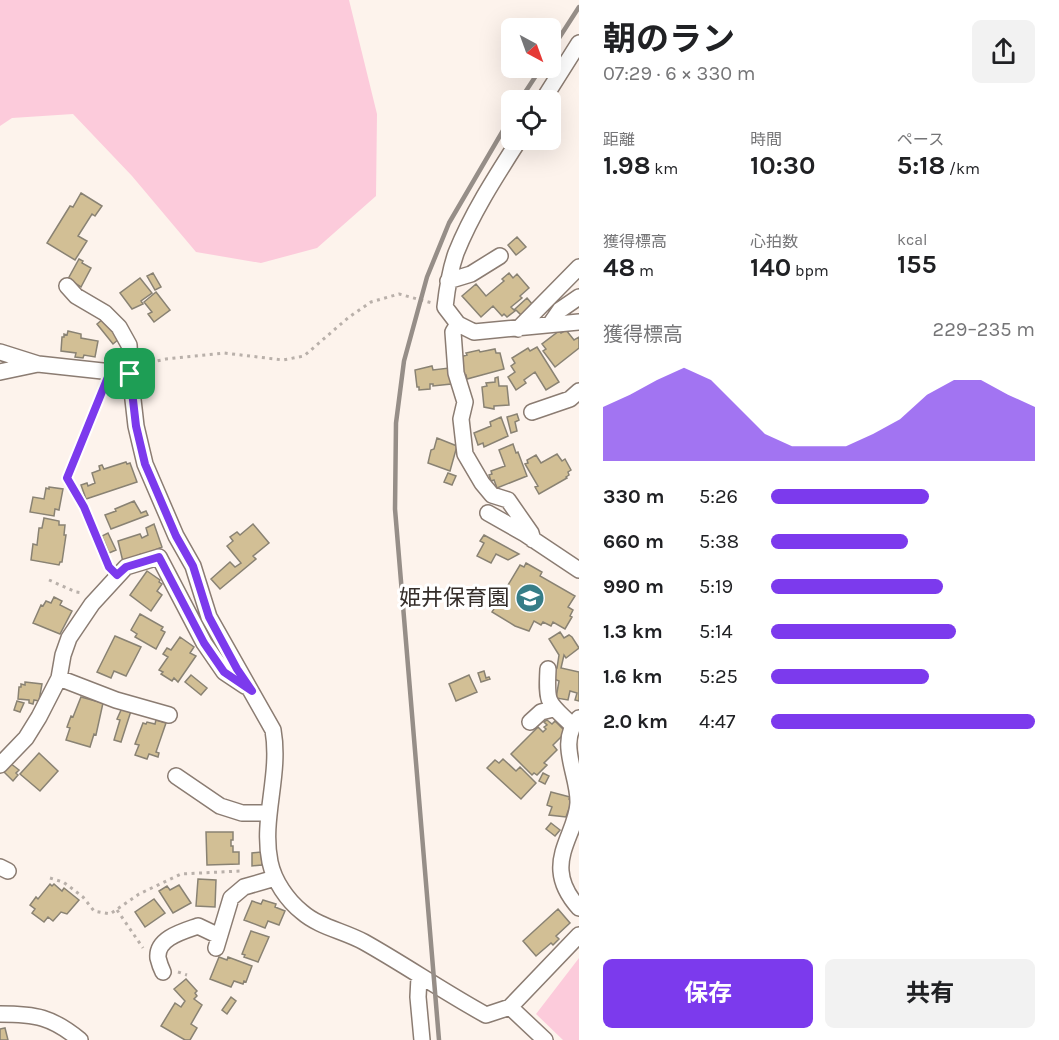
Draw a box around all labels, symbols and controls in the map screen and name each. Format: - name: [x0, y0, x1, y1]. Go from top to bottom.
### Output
- north arrow: [501, 18, 561, 78]
- map controls: [501, 18, 561, 150]
- text: 朝のラン: [603, 20, 735, 58]
- button: share: [972, 20, 1035, 83]
- text: 07:29 · 6 × 330 m: [603, 62, 756, 85]
- button: locate: [501, 90, 561, 150]
- text: 距離: [603, 130, 635, 149]
- text: 時間: [750, 130, 782, 149]
- text: ペース: [897, 130, 944, 149]
- text: 1.98: [603, 150, 651, 181]
- text: 10:30: [750, 150, 815, 181]
- text: 5:18: [897, 150, 945, 181]
- text: km: [651, 159, 678, 178]
- text: /km: [945, 159, 980, 178]
- text: kcal: [897, 230, 928, 249]
- text: 獲得標高: [603, 232, 667, 251]
- text: 心拍数: [750, 232, 798, 251]
- text: 155: [897, 249, 937, 280]
- text: 48: [603, 252, 635, 283]
- text: 140: [750, 252, 791, 283]
- text: m: [635, 261, 654, 280]
- text: bpm: [791, 261, 829, 280]
- text: 229–235 m: [933, 318, 1035, 341]
- text: 獲得標高: [603, 323, 683, 346]
- pin: [104, 348, 155, 399]
- icon: arrive: [113, 357, 146, 390]
- text: 330 m: [603, 485, 665, 508]
- text: 5:26: [699, 485, 738, 508]
- text: 660 m: [603, 530, 664, 553]
- text: 5:38: [699, 530, 739, 553]
- text: 990 m: [603, 575, 664, 598]
- text: 5:19: [699, 575, 733, 598]
- school or university icon: 姫井保育園: [514, 582, 546, 614]
- place label: 姫井保育園: [399, 585, 509, 611]
- text: 1.3 km: [603, 620, 663, 643]
- text: 5:14: [699, 620, 733, 643]
- text: 1.6 km: [603, 665, 662, 688]
- text: 5:25: [699, 665, 738, 688]
- text: 2.0 km: [603, 710, 668, 733]
- text: 4:47: [699, 710, 735, 733]
- button: 保存: [603, 959, 813, 1028]
- button: 共有: [825, 959, 1035, 1028]

